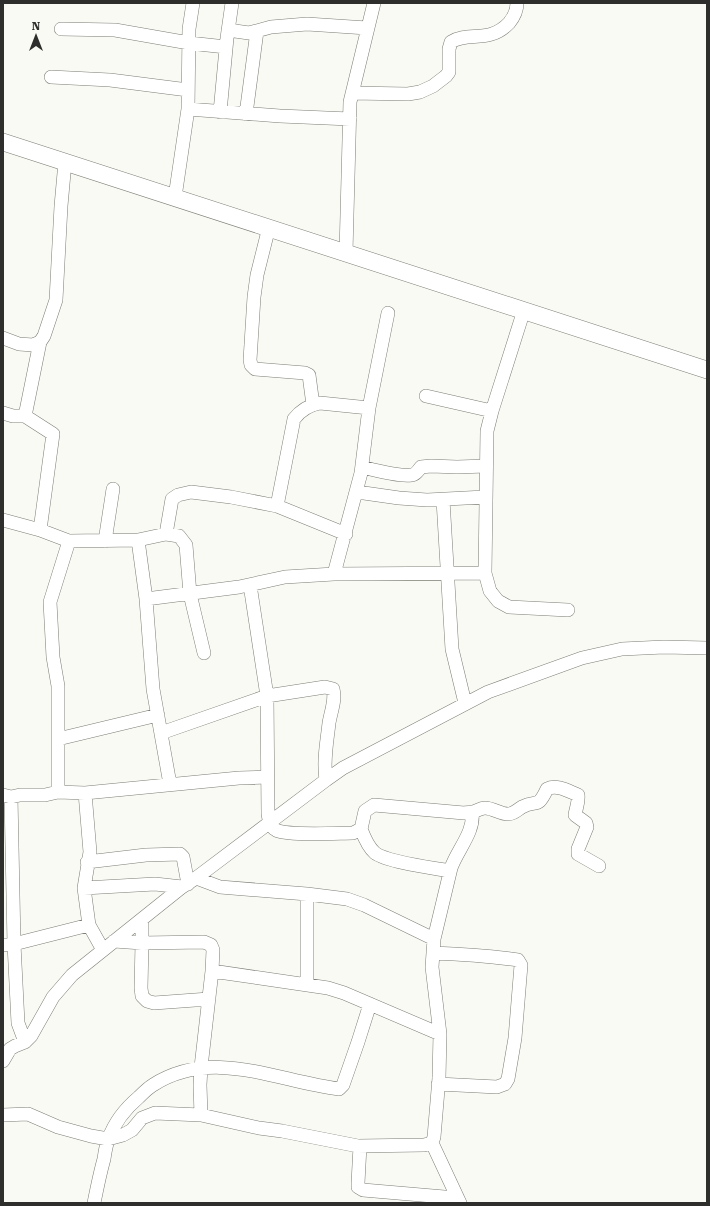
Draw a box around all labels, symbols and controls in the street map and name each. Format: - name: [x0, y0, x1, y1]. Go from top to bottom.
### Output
- north arrow: [16, 16, 56, 56]
- text: N: [32, 20, 41, 33]

